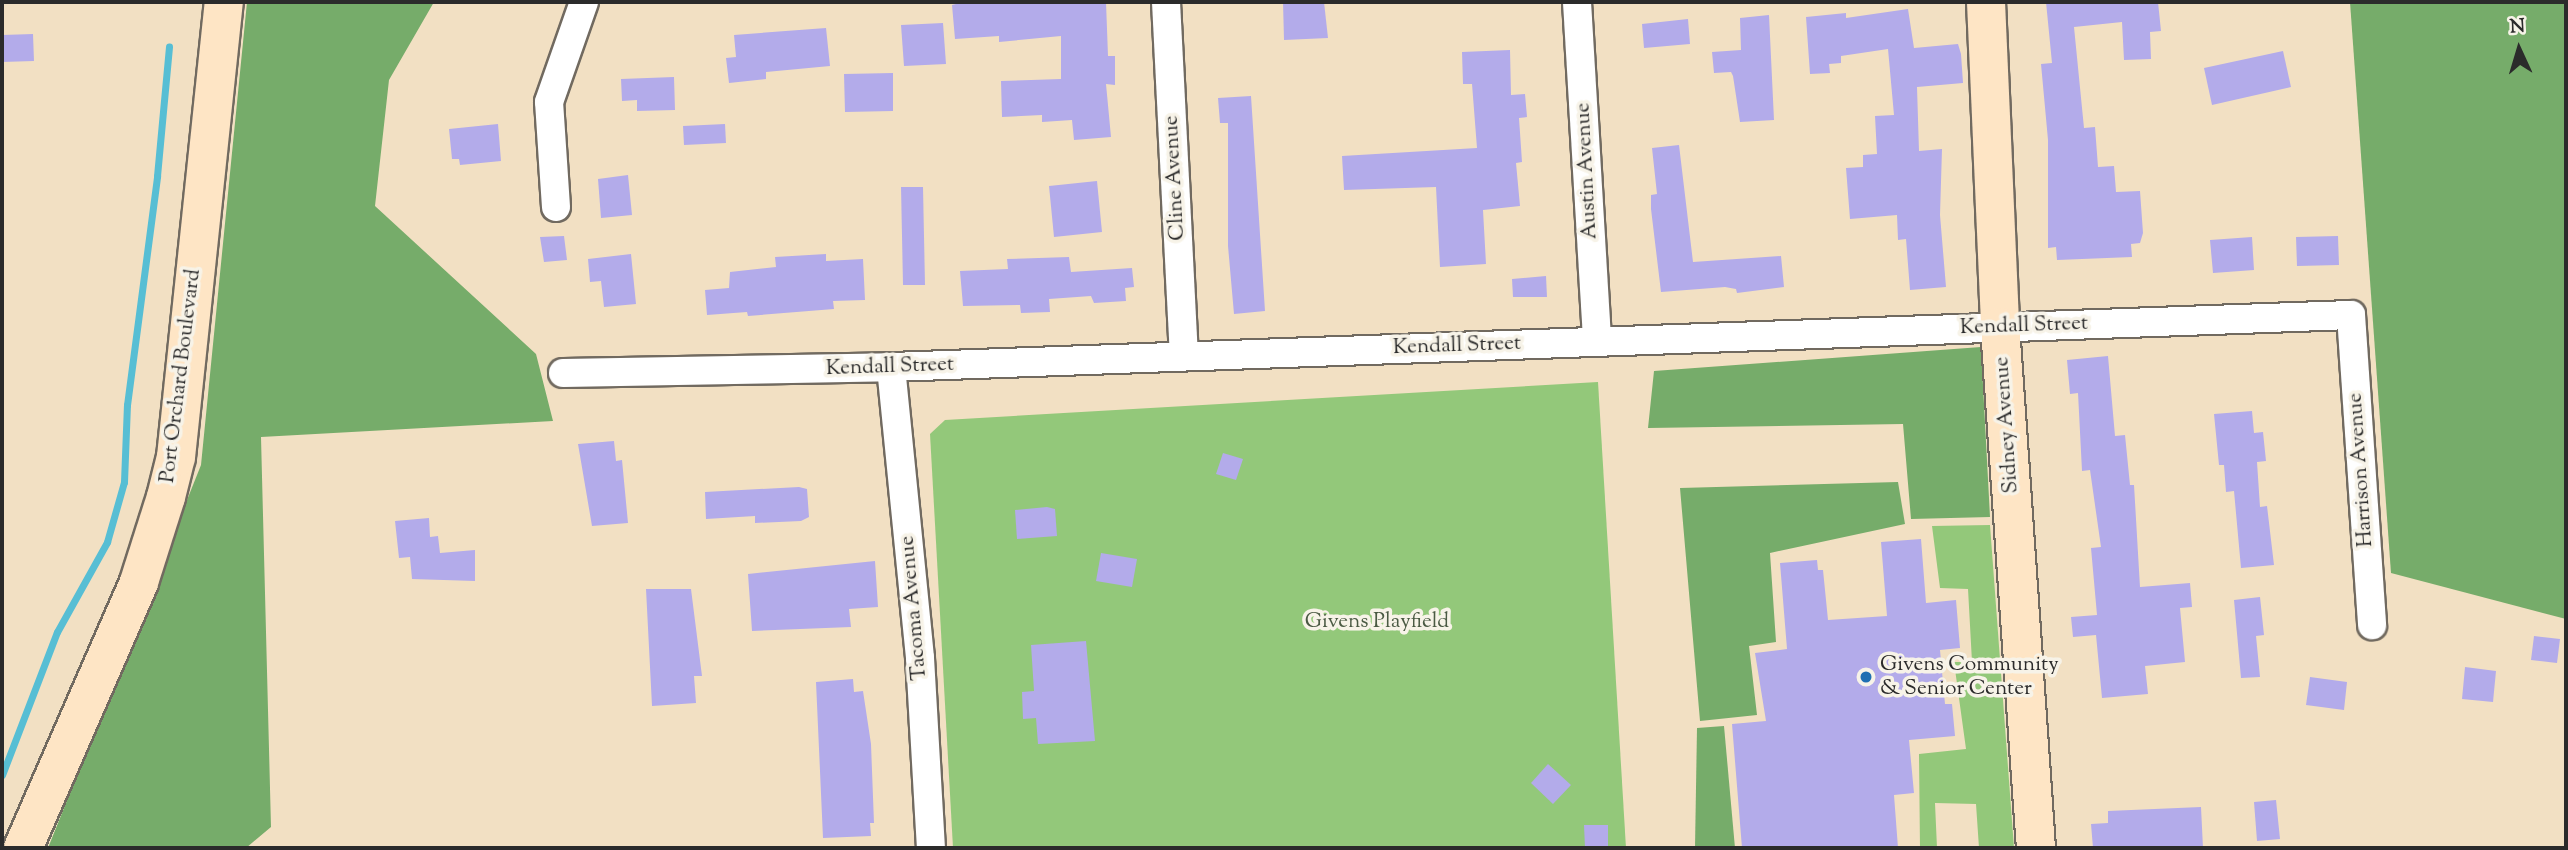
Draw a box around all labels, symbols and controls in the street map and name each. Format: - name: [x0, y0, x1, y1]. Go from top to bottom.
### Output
- north arrow: [2484, 14, 2554, 84]
- text: N: [2509, 14, 2526, 42]
- street label: Austin Avenue: [1571, 102, 1603, 240]
- street label: Cline Avenue: [1159, 115, 1191, 241]
- street label: Port Orchard Boulevard: [155, 268, 207, 484]
- street label: Kendall Street: [1959, 311, 2089, 341]
- street label: Kendall Street: [1392, 331, 1522, 361]
- street label: Kendall Street: [825, 352, 955, 382]
- street label: Sidney Avenue: [1990, 356, 2024, 494]
- street label: Harrison Avenue: [2343, 392, 2379, 548]
- street label: Tacoma Avenue: [895, 535, 933, 681]
- park label: Givens Playfield: [1305, 609, 1449, 635]
- place label: Givens Community & Senior Center: [1880, 652, 2059, 702]
- marker: Givens Community & Senior Center: [1858, 669, 1874, 685]

